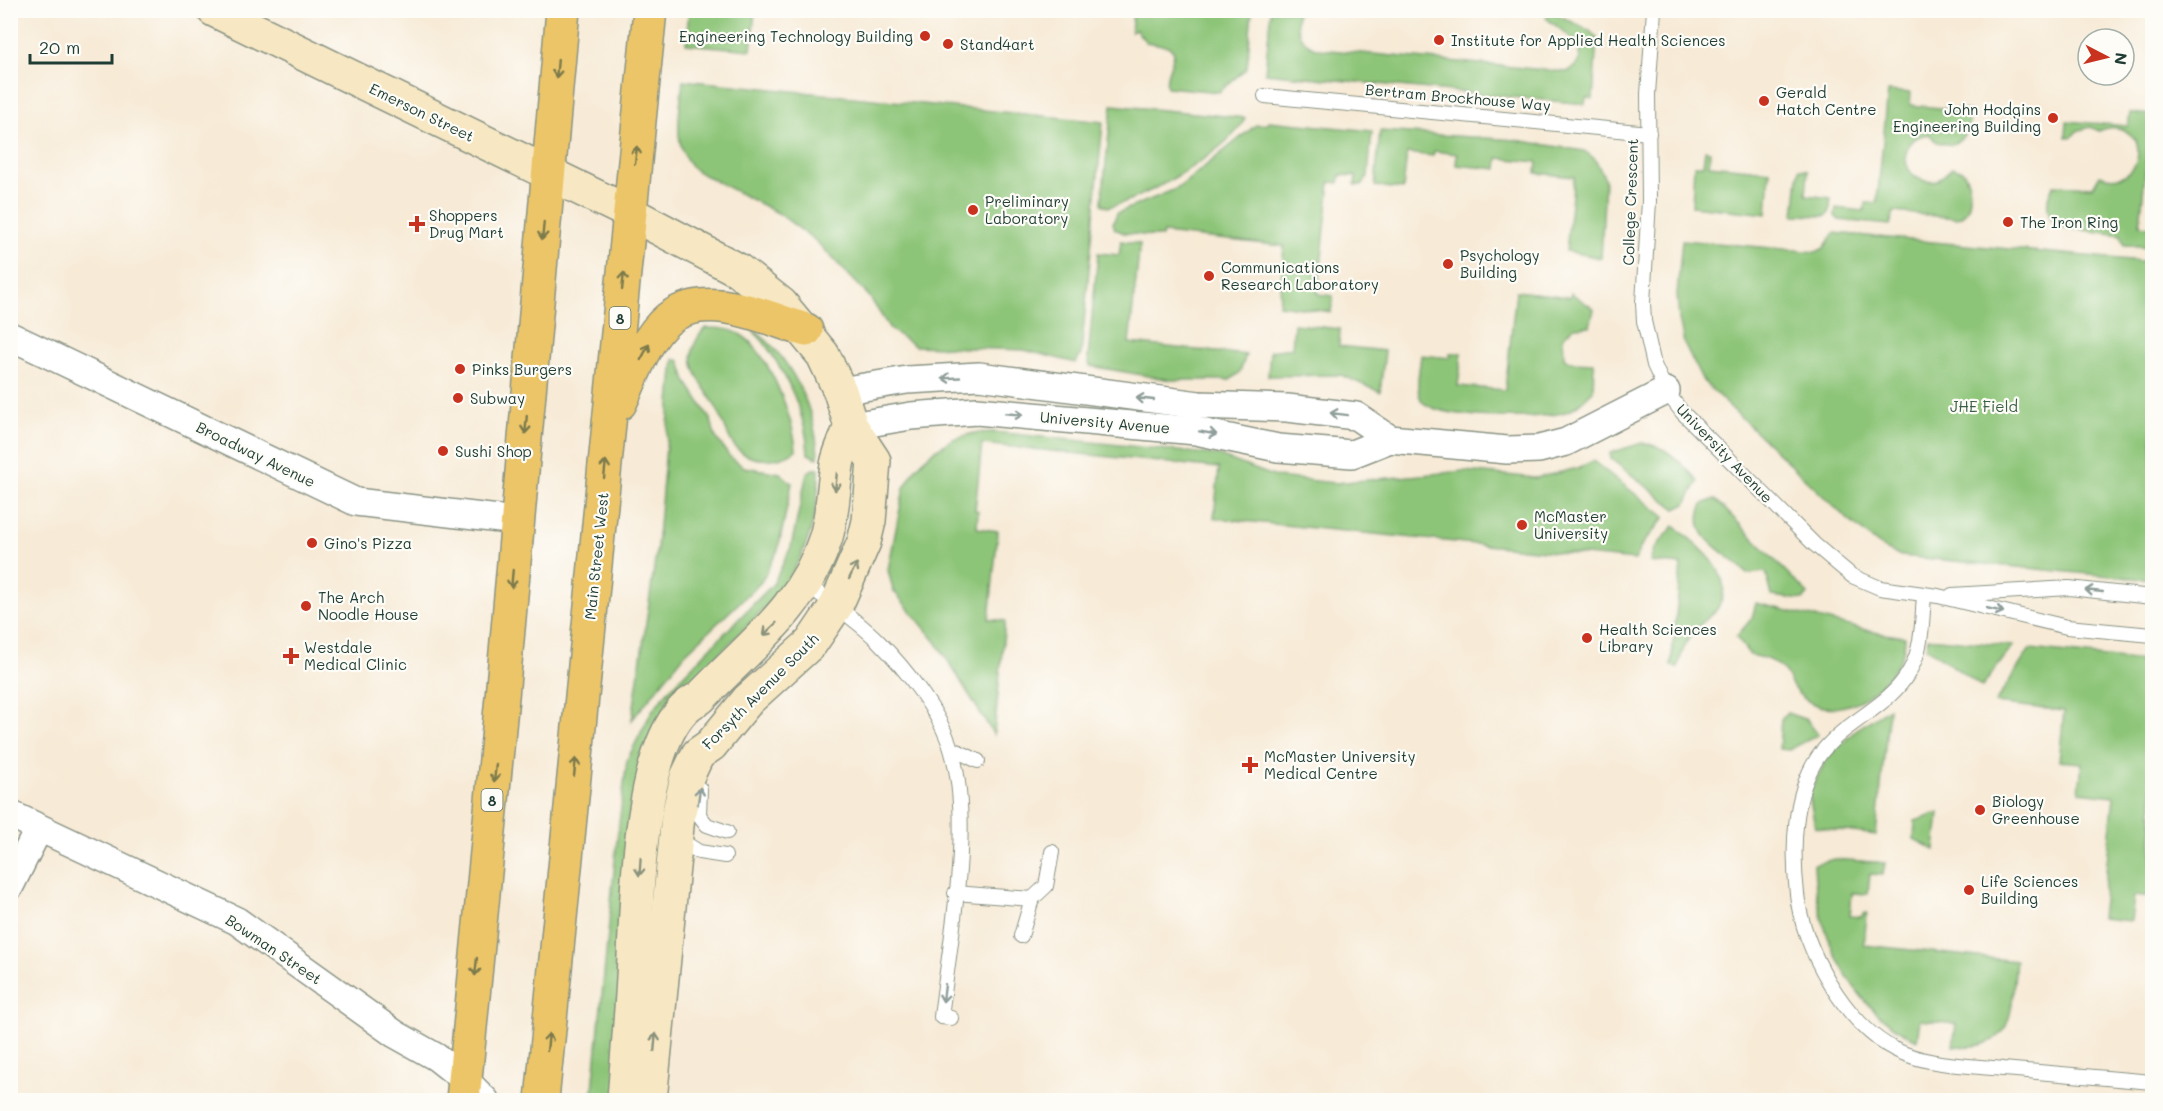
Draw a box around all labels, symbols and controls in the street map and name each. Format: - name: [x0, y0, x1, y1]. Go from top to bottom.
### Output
- place label: Engineering Technology Building: [679, 26, 913, 46]
- scale bar: [30, 27, 112, 65]
- north arrow: [2076, 27, 2136, 87]
- marker: Engineering Technology Building: [918, 29, 932, 43]
- place label: Institute for Applied Health Sciences: [1451, 30, 1726, 50]
- marker: Institute for Applied Health Sciences: [1432, 33, 1446, 47]
- place label: Stand4art: [960, 34, 1035, 54]
- text: 20 m: [39, 35, 80, 59]
- marker: Stand4art: [941, 37, 955, 51]
- text: N: [2110, 52, 2133, 66]
- one-way arrow: [551, 58, 562, 78]
- street label: Emerson Street: [366, 78, 478, 146]
- street label: Bertram Brockhouse Way: [1364, 79, 1552, 115]
- place label: Gerald Hatch Centre: [1776, 82, 1876, 119]
- marker: Gerald Hatch Centre: [1757, 94, 1771, 108]
- place label: John Hodgins Engineering Building: [1893, 99, 2041, 136]
- marker: John Hodgins Engineering Building: [2046, 111, 2060, 125]
- street label: College Crescent: [1618, 138, 1642, 266]
- one-way arrow: [631, 145, 642, 165]
- place label: Preliminary Laboratory: [985, 191, 1069, 228]
- marker: Preliminary Laboratory: [966, 203, 980, 217]
- place label: Shoppers Drug Mart: [429, 205, 504, 242]
- place label: The Iron Ring: [2020, 212, 2119, 232]
- marker: The Iron Ring: [2001, 215, 2015, 229]
- marker: Shoppers Drug Mart: [410, 217, 424, 231]
- one-way arrow: [537, 221, 548, 241]
- place label: Psychology Building: [1460, 245, 1540, 282]
- place label: Communications Research Laboratory: [1221, 257, 1379, 294]
- marker: Psychology Building: [1441, 257, 1455, 271]
- marker: Communications Research Laboratory: [1202, 269, 1216, 283]
- one-way arrow: [618, 272, 629, 292]
- road number: 8: [610, 307, 630, 329]
- one-way arrow: [639, 344, 651, 361]
- place label: Pinks Burgers: [472, 359, 572, 379]
- marker: Pinks Burgers: [453, 362, 467, 376]
- one-way arrow: [942, 372, 962, 383]
- place label: Subway: [470, 388, 525, 408]
- marker: Subway: [451, 391, 465, 405]
- one-way arrow: [1135, 393, 1155, 404]
- park label: JHE Field: [1950, 396, 2018, 416]
- street label: University Avenue: [1672, 399, 1778, 507]
- street label: University Avenue: [1039, 406, 1171, 438]
- one-way arrow: [1330, 408, 1349, 419]
- one-way arrow: [1003, 409, 1023, 420]
- one-way arrow: [520, 414, 531, 434]
- street label: Broadway Avenue: [193, 416, 319, 492]
- one-way arrow: [1197, 428, 1217, 439]
- place label: Sushi Shop: [455, 441, 532, 461]
- marker: Sushi Shop: [436, 444, 450, 458]
- one-way arrow: [600, 460, 611, 480]
- one-way arrow: [830, 471, 841, 491]
- street label: Main Street West: [579, 491, 613, 621]
- place label: McMaster University: [1534, 506, 1608, 543]
- marker: McMaster University: [1515, 518, 1529, 532]
- place label: Gino's Pizza: [324, 533, 412, 553]
- marker: Gino's Pizza: [305, 536, 319, 550]
- one-way arrow: [847, 562, 859, 580]
- one-way arrow: [506, 568, 517, 588]
- one-way arrow: [2085, 585, 2105, 596]
- place label: The Arch Noodle House: [318, 587, 419, 624]
- marker: The Arch Noodle House: [299, 599, 313, 613]
- one-way arrow: [1985, 604, 2004, 616]
- place label: Health Sciences Library: [1599, 619, 1717, 656]
- one-way arrow: [763, 621, 778, 636]
- street label: Forsyth Avenue South: [697, 628, 823, 754]
- marker: Health Sciences Library: [1580, 631, 1594, 645]
- place label: Westdale Medical Clinic: [304, 637, 407, 674]
- marker: Westdale Medical Clinic: [282, 647, 300, 665]
- place label: McMaster University Medical Centre: [1264, 746, 1416, 783]
- marker: McMaster University Medical Centre: [1241, 756, 1259, 774]
- one-way arrow: [570, 758, 581, 778]
- one-way arrow: [489, 763, 500, 783]
- one-way arrow: [694, 786, 705, 806]
- road number: 8: [482, 789, 502, 811]
- place label: Biology Greenhouse: [1992, 791, 2080, 828]
- marker: Biology Greenhouse: [1973, 803, 1987, 817]
- one-way arrow: [634, 856, 645, 876]
- place label: Life Sciences Building: [1981, 871, 2078, 908]
- marker: Life Sciences Building: [1962, 883, 1976, 897]
- street label: Bowman Street: [222, 909, 326, 989]
- one-way arrow: [470, 957, 481, 977]
- one-way arrow: [938, 983, 949, 1002]
- one-way arrow: [543, 1033, 554, 1053]
- one-way arrow: [650, 1033, 661, 1053]

